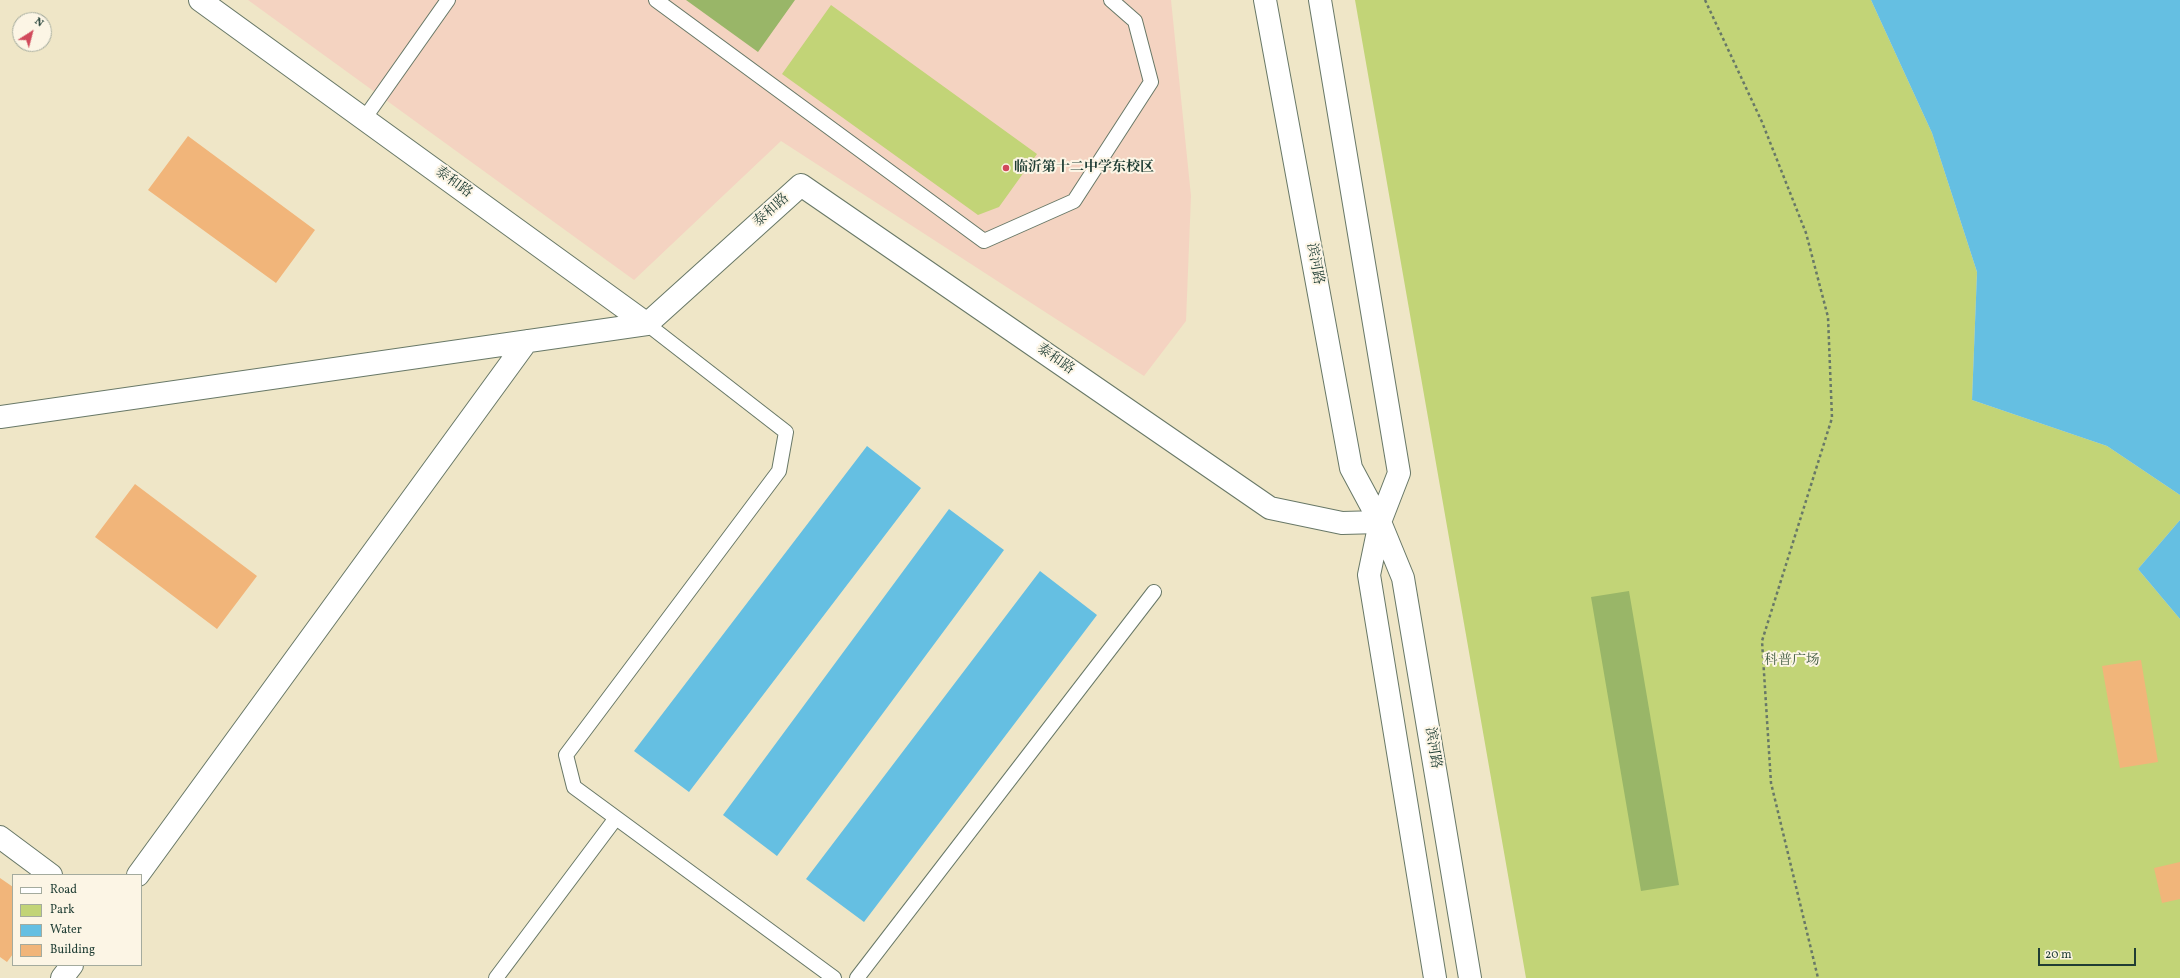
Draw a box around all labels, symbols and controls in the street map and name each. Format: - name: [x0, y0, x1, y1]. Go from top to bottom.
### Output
- north arrow: [12, 12, 52, 52]
- text: N: [31, 14, 46, 31]
- place label: 临沂第十二中学东校区: [1014, 160, 1154, 176]
- marker: 临沂第十二中学东校区: [1001, 163, 1011, 173]
- street label: 泰和路: [431, 164, 475, 202]
- street label: 泰和路: [751, 191, 793, 231]
- street label: 滨河路: [1302, 242, 1326, 286]
- street label: 泰和路: [1033, 341, 1077, 379]
- park label: 科普广场: [1764, 653, 1820, 669]
- street label: 滨河路: [1420, 726, 1444, 770]
- legend: [12, 874, 142, 966]
- text: Road: [50, 882, 77, 898]
- text: Park: [50, 902, 75, 918]
- text: Water: [50, 922, 82, 938]
- scale bar: [2040, 940, 2138, 966]
- text: Building: [50, 942, 95, 958]
- text: 20 m: [2045, 947, 2072, 963]

